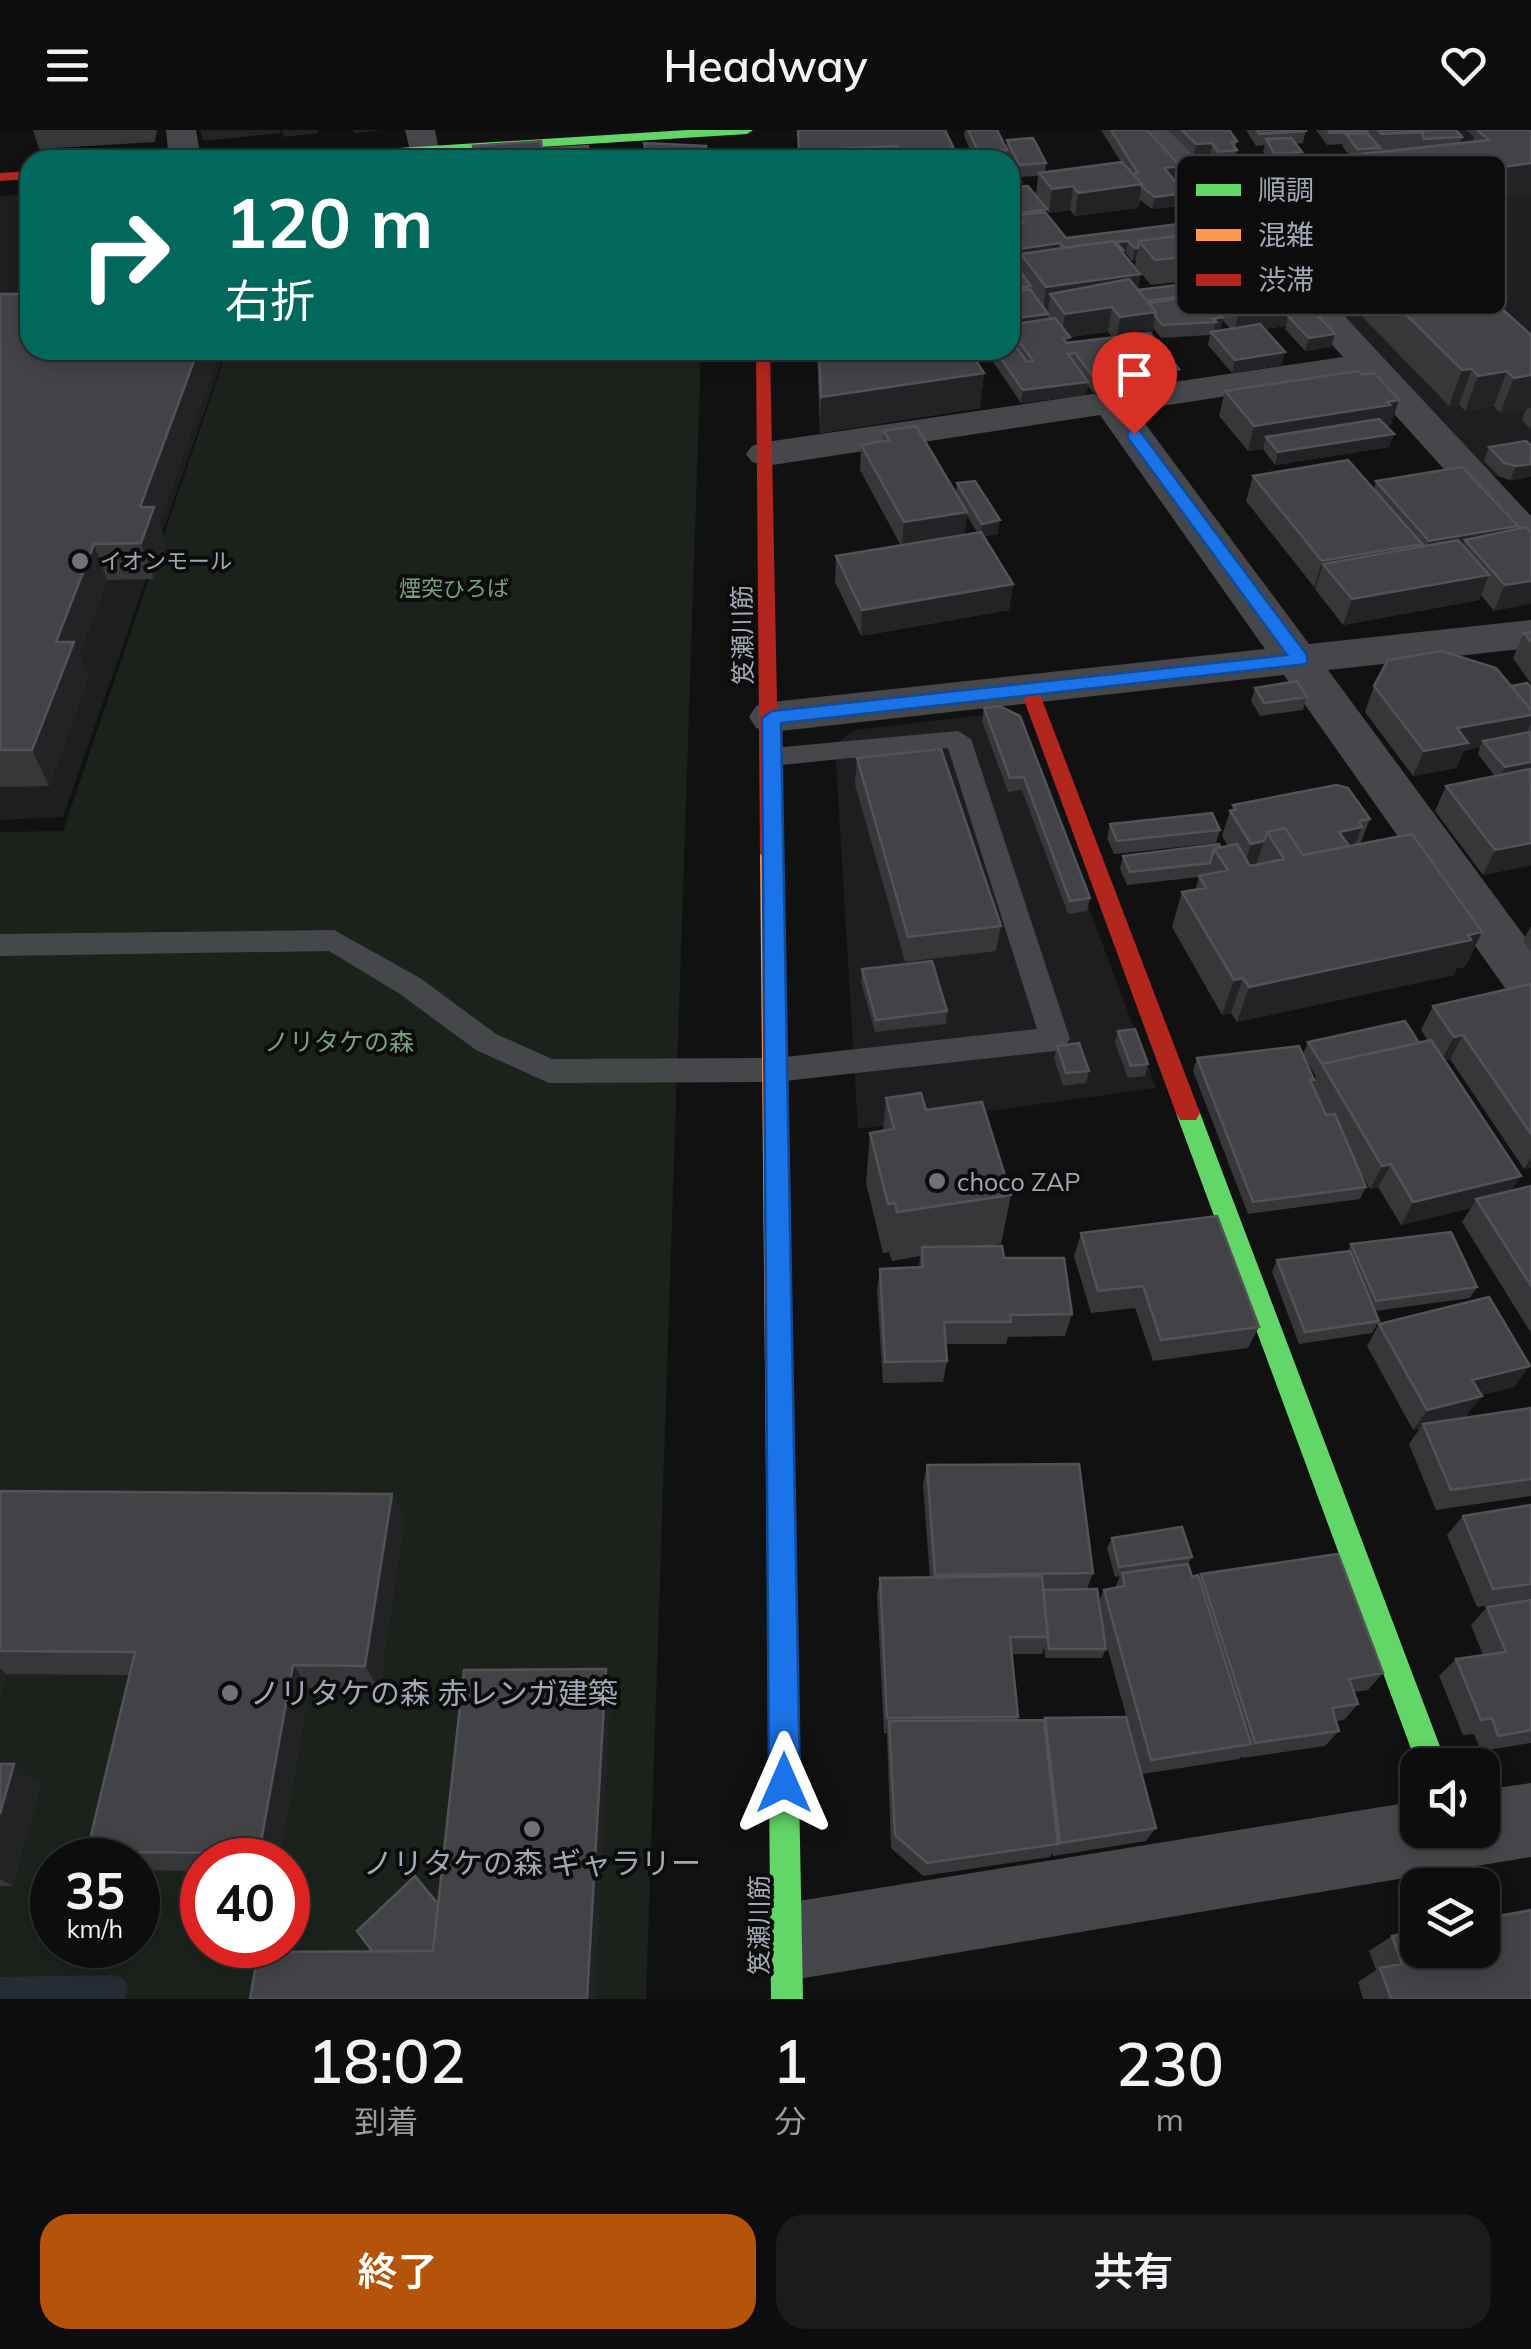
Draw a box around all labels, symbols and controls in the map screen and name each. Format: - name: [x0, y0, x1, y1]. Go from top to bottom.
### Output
- text: Headway: [663, 37, 868, 93]
- icon: menu: [40, 38, 95, 93]
- icon: heart: [1436, 38, 1491, 93]
- legend: [1176, 155, 1506, 315]
- text: 順調: [1258, 172, 1314, 207]
- text: 120 m: [225, 178, 433, 266]
- icon: right: [60, 190, 190, 320]
- text: 混雑: [1258, 217, 1314, 252]
- text: 渋滞: [1258, 262, 1314, 297]
- text: 右折: [225, 272, 315, 328]
- pin: [1092, 332, 1177, 435]
- icon: arrive: [1107, 347, 1162, 402]
- place label: イオンモール: [100, 547, 232, 575]
- marker: イオンモール: [69, 550, 91, 572]
- park label: 煙突ひろば: [399, 574, 509, 602]
- street label: 笈瀬川筋: [726, 585, 758, 685]
- park label: ノリタケの森: [264, 1026, 414, 1057]
- place label: choco ZAP: [957, 1166, 1081, 1197]
- marker: choco ZAP: [926, 1170, 948, 1192]
- place label: ノリタケの森 赤レンガ建築: [250, 1674, 618, 1712]
- marker: ノリタケの森 赤レンガ建築: [219, 1682, 241, 1704]
- position arrow: [732, 1731, 836, 1835]
- map controls: [1400, 1748, 1500, 1968]
- button: sound: [1400, 1748, 1500, 1848]
- marker: ノリタケの森 ギャラリー: [521, 1818, 543, 1840]
- speed limit sign: 40: [180, 1838, 310, 1968]
- place label: ノリタケの森 ギャラリー: [363, 1844, 701, 1882]
- text: 35: [65, 1859, 125, 1922]
- button: layers: [1400, 1868, 1500, 1968]
- street label: 笈瀬川筋: [743, 1875, 774, 1975]
- text: km/h: [67, 1913, 123, 1944]
- text: 18:02: [307, 2023, 465, 2098]
- text: 1: [773, 2023, 809, 2098]
- text: 230: [1116, 2026, 1224, 2101]
- text: m: [1156, 2099, 1184, 2139]
- text: 到着: [354, 2101, 418, 2141]
- text: 分: [775, 2101, 807, 2141]
- button: 終了: [40, 2214, 756, 2329]
- button: 共有: [776, 2214, 1491, 2329]

